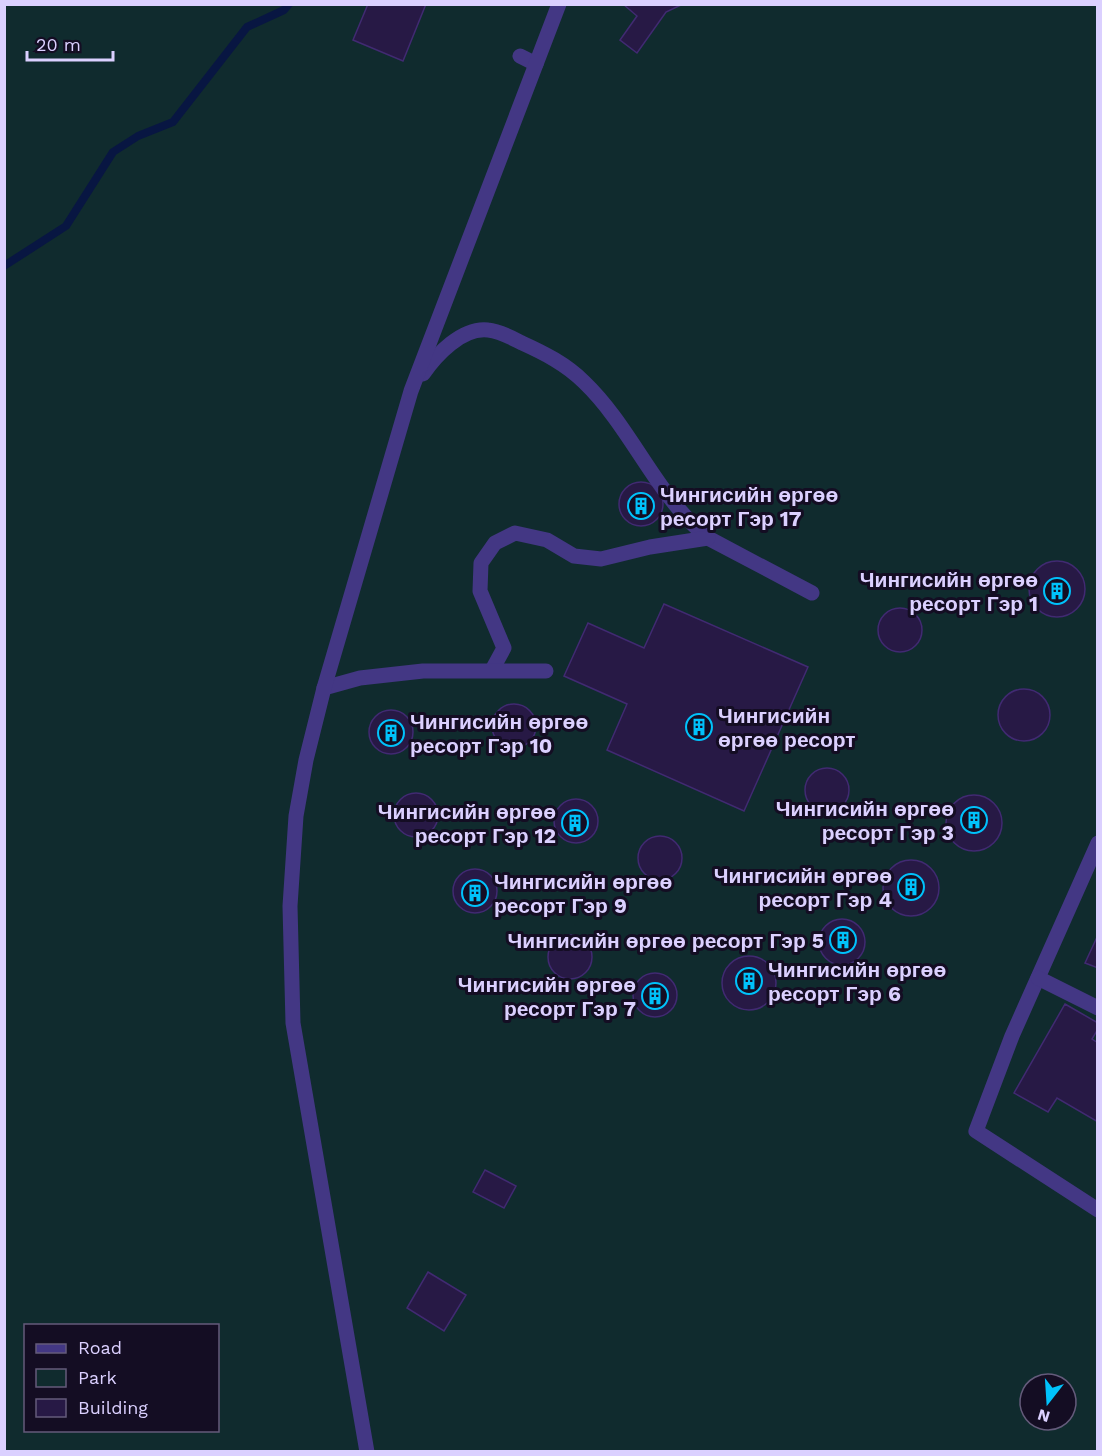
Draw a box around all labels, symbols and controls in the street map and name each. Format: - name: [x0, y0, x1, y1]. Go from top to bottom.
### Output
- scale bar: [27, 24, 112, 62]
- text: 20 m: [36, 34, 81, 55]
- place label: Чингисийн өргөө ресорт Гэр 17: [660, 482, 838, 531]
- building icon: Чингисийн өргөө ресорт Гэр 17: [626, 491, 656, 521]
- place label: Чингисийн өргөө ресорт Гэр 1: [860, 567, 1038, 616]
- building icon: Чингисийн өргөө ресорт Гэр 1: [1042, 576, 1072, 606]
- place label: Чингисийн өргөө ресорт: [718, 703, 856, 752]
- place label: Чингисийн өргөө ресорт Гэр 10: [410, 709, 588, 758]
- building icon: Чингисийн өргөө ресорт: [684, 712, 714, 742]
- building icon: Чингисийн өргөө ресорт Гэр 10: [376, 718, 406, 748]
- place label: Чингисийн өргөө ресорт Гэр 3: [776, 796, 954, 845]
- place label: Чингисийн өргөө ресорт Гэр 12: [378, 799, 556, 848]
- building icon: Чингисийн өргөө ресорт Гэр 3: [959, 805, 989, 835]
- building icon: Чингисийн өргөө ресорт Гэр 12: [560, 808, 590, 838]
- place label: Чингисийн өргөө ресорт Гэр 4: [714, 863, 892, 912]
- place label: Чингисийн өргөө ресорт Гэр 9: [494, 869, 672, 918]
- building icon: Чингисийн өргөө ресорт Гэр 4: [896, 872, 926, 902]
- building icon: Чингисийн өргөө ресорт Гэр 9: [460, 878, 490, 908]
- building icon: Чингисийн өргөө ресорт Гэр 5: [828, 925, 858, 955]
- place label: Чингисийн өргөө ресорт Гэр 5: [508, 928, 824, 953]
- place label: Чингисийн өргөө ресорт Гэр 6: [768, 957, 946, 1006]
- building icon: Чингисийн өргөө ресорт Гэр 6: [734, 966, 764, 996]
- place label: Чингисийн өргөө ресорт Гэр 7: [458, 972, 636, 1021]
- building icon: Чингисийн өргөө ресорт Гэр 7: [640, 981, 670, 1011]
- legend: [24, 1324, 219, 1432]
- text: Road: [78, 1337, 122, 1358]
- text: Park: [78, 1367, 117, 1388]
- north arrow: [1018, 1372, 1078, 1432]
- text: Building: [78, 1397, 148, 1418]
- text: N: [1035, 1405, 1052, 1427]

